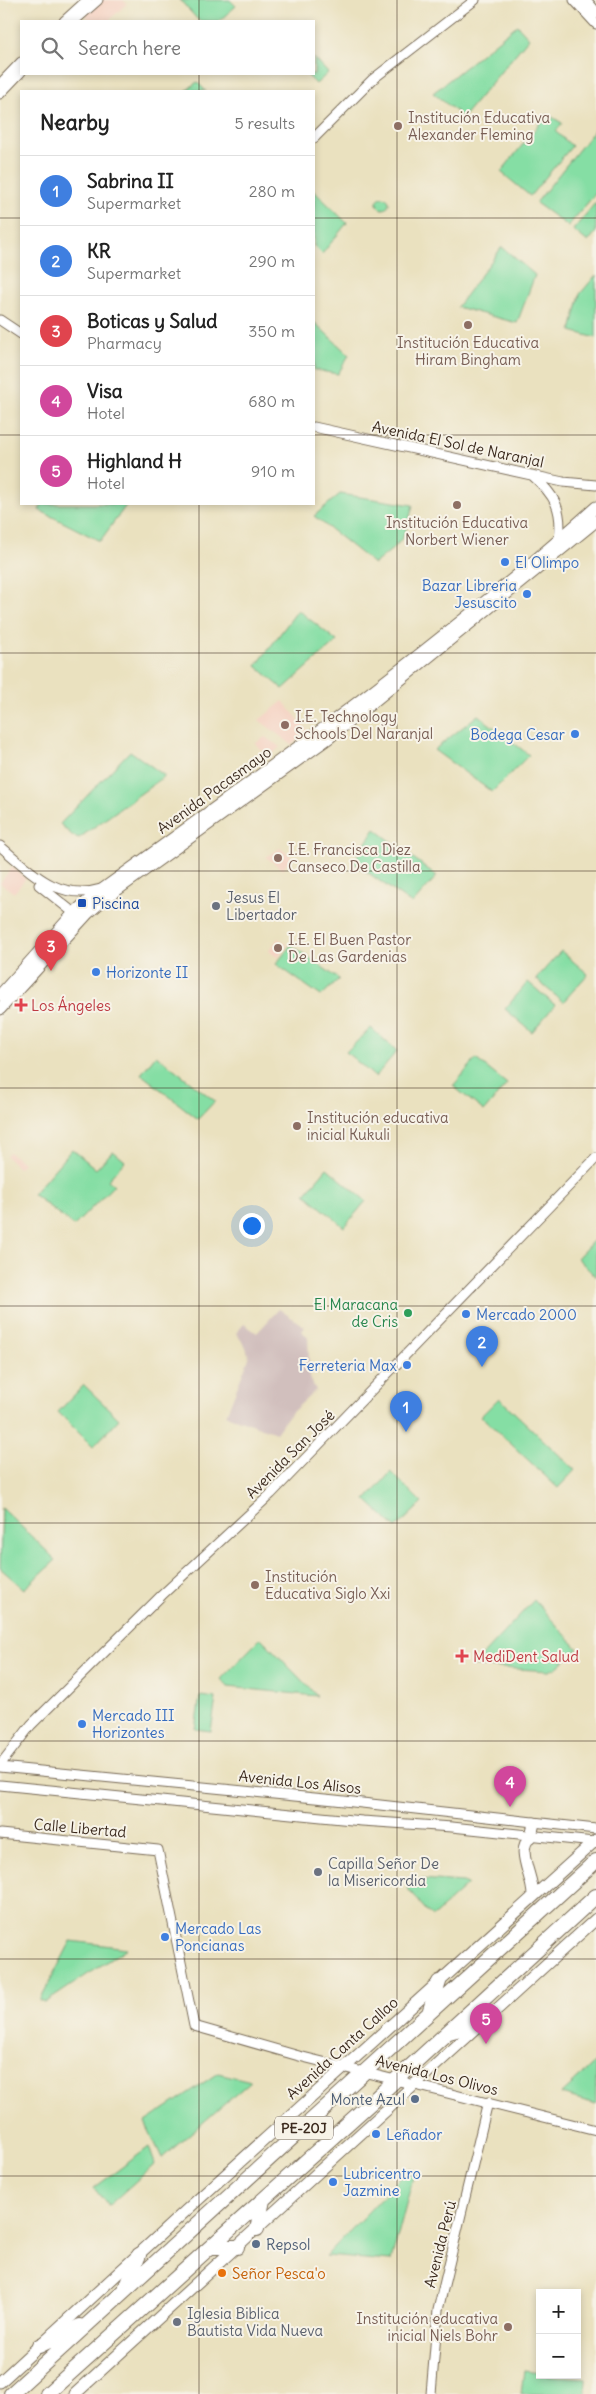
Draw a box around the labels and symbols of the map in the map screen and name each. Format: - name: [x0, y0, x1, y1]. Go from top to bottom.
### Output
- place label: Institución Educativa Alexander Fleming: [408, 108, 551, 144]
- marker: Institución Educativa Alexander Fleming: [392, 120, 404, 132]
- marker: Institución Educativa Hiram Bingham: [462, 319, 474, 331]
- place label: Institución Educativa Hiram Bingham: [397, 333, 539, 369]
- street label: Avenida El Sol de Naranjal: [370, 417, 546, 471]
- marker: Institución Educativa Norbert Wiener: [451, 499, 463, 511]
- place label: Institución Educativa Norbert Wiener: [386, 513, 528, 549]
- place label: El Olimpo: [515, 553, 579, 572]
- marker: El Olimpo: [499, 556, 511, 568]
- place label: Bazar Libreria Jesuscito: [422, 576, 517, 612]
- marker: Bazar Libreria Jesuscito: [521, 588, 533, 600]
- place label: I.E. Technology Schools Del Naranjal: [295, 707, 433, 743]
- marker: I.E. Technology Schools Del Naranjal: [279, 719, 291, 731]
- place label: Bodega Cesar: [470, 725, 565, 744]
- marker: Bodega Cesar: [569, 728, 581, 740]
- street label: Avenida Pacasmayo: [153, 742, 275, 838]
- place label: I.E. Francisca Diez Canseco De Castilla: [288, 840, 421, 876]
- marker: I.E. Francisca Diez Canseco De Castilla: [272, 852, 284, 864]
- place label: Jesus El Libertador: [226, 888, 297, 924]
- place label: Piscina: [92, 894, 140, 913]
- marker: Piscina: [76, 897, 88, 909]
- marker: Jesus El Libertador: [210, 900, 222, 912]
- pin: 3: [35, 930, 67, 971]
- place label: I.E. El Buen Pastor De Las Gardenias: [288, 930, 411, 966]
- marker: I.E. El Buen Pastor De Las Gardenias: [272, 942, 284, 954]
- place label: Horizonte II: [106, 963, 188, 982]
- marker: Horizonte II: [90, 966, 102, 978]
- place label: Los Ángeles: [31, 996, 111, 1015]
- marker: Los Ángeles: [15, 999, 27, 1011]
- place label: Institución educativa inicial Kukuli: [307, 1108, 449, 1144]
- marker: Institución educativa inicial Kukuli: [291, 1120, 303, 1132]
- your location: [239, 1213, 265, 1239]
- place label: El Maracana de Cris: [314, 1295, 398, 1331]
- place label: Mercado 2000: [476, 1305, 577, 1324]
- marker: El Maracana de Cris: [402, 1307, 414, 1319]
- marker: Mercado 2000: [460, 1308, 472, 1320]
- pin: 2: [466, 1326, 498, 1367]
- place label: Ferreteria Max: [299, 1356, 398, 1375]
- marker: Ferreteria Max: [401, 1359, 413, 1371]
- pin: 1: [390, 1391, 422, 1432]
- street label: Avenida San José: [242, 1406, 338, 1502]
- place label: Institución Educativa Siglo Xxi: [265, 1567, 390, 1603]
- marker: Institución Educativa Siglo Xxi: [249, 1579, 261, 1591]
- place label: MediDent Salud: [473, 1647, 579, 1666]
- marker: MediDent Salud: [455, 1649, 469, 1663]
- place label: Mercado III Horizontes: [92, 1706, 175, 1742]
- marker: Mercado III Horizontes: [76, 1718, 88, 1730]
- street label: Avenida Los Alisos: [238, 1766, 362, 1798]
- pin: 4: [494, 1766, 526, 1807]
- street label: Calle Libertad: [33, 1814, 127, 1842]
- place label: Capilla Señor De la Misericordia: [328, 1854, 439, 1890]
- marker: Capilla Señor De la Misericordia: [312, 1866, 324, 1878]
- place label: Mercado Las Poncianas: [175, 1919, 262, 1955]
- marker: Mercado Las Poncianas: [159, 1931, 171, 1943]
- street label: Avenida Canta Callao: [282, 1993, 402, 2103]
- pin: 5: [470, 2003, 502, 2044]
- street label: Avenida Los Olivos: [374, 2051, 500, 2099]
- place label: Monte Azul: [331, 2090, 405, 2109]
- marker: Monte Azul: [409, 2093, 421, 2105]
- road number: PE-20J: [275, 2116, 333, 2140]
- place label: Leñador: [386, 2125, 442, 2144]
- marker: Leñador: [370, 2128, 382, 2140]
- place label: Lubricentro Jazmine: [343, 2164, 421, 2200]
- marker: Lubricentro Jazmine: [327, 2176, 339, 2188]
- street label: Avenida Perú: [420, 2198, 460, 2290]
- place label: Repsol: [266, 2235, 310, 2254]
- marker: Repsol: [250, 2238, 262, 2250]
- place label: Señor Pesca'o: [232, 2264, 326, 2283]
- marker: Señor Pesca'o: [216, 2267, 228, 2279]
- place label: Iglesia Biblica Bautista Vida Nueva: [187, 2304, 323, 2340]
- place label: Institución educativa inicial Niels Bohr: [356, 2309, 498, 2345]
- marker: Iglesia Biblica Bautista Vida Nueva: [171, 2316, 183, 2328]
- marker: Institución educativa inicial Niels Bohr: [502, 2321, 514, 2333]

